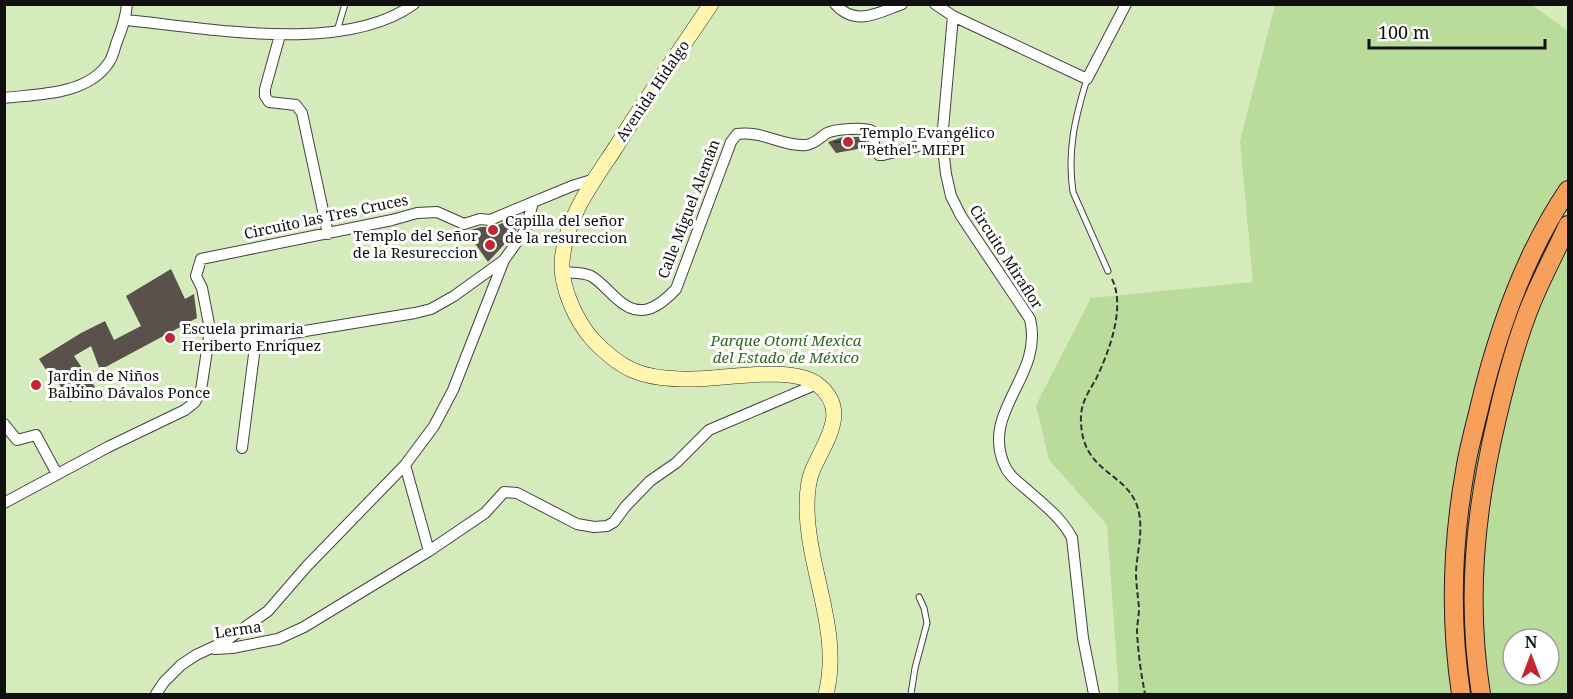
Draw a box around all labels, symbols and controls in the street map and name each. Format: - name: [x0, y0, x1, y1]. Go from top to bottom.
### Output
- scale bar: [1369, 12, 1544, 50]
- text: 100 m: [1378, 20, 1430, 44]
- street label: Avenida Hidalgo: [611, 36, 693, 145]
- place label: Templo Evangélico "Bethel" MIEPI: [860, 122, 995, 159]
- marker: Templo Evangélico "Bethel" MIEPI: [841, 135, 855, 149]
- street label: Calle Miguel Alemán: [652, 136, 724, 281]
- street label: Circuito las Tres Cruces: [242, 189, 410, 243]
- street label: Circuito Miraflor: [966, 201, 1048, 312]
- place label: Capilla del señor de la resureccion: [505, 210, 628, 247]
- marker: Capilla del señor de la resureccion: [486, 223, 500, 237]
- place label: Templo del Señor de la Resureccion: [353, 225, 478, 262]
- marker: Templo del Señor de la Resureccion: [483, 238, 497, 252]
- place label: Escuela primaria Heriberto Enriquez: [182, 318, 321, 355]
- park label: Parque Otomí Mexica del Estado de México: [710, 330, 862, 367]
- marker: Escuela primaria Heriberto Enriquez: [163, 331, 177, 345]
- place label: Jardin de Niños Balbino Dávalos Ponce: [47, 365, 210, 402]
- marker: Jardin de Niños Balbino Dávalos Ponce: [29, 378, 43, 392]
- street label: Lerma: [213, 616, 263, 642]
- north arrow: [1501, 627, 1561, 687]
- text: N: [1525, 631, 1538, 653]

